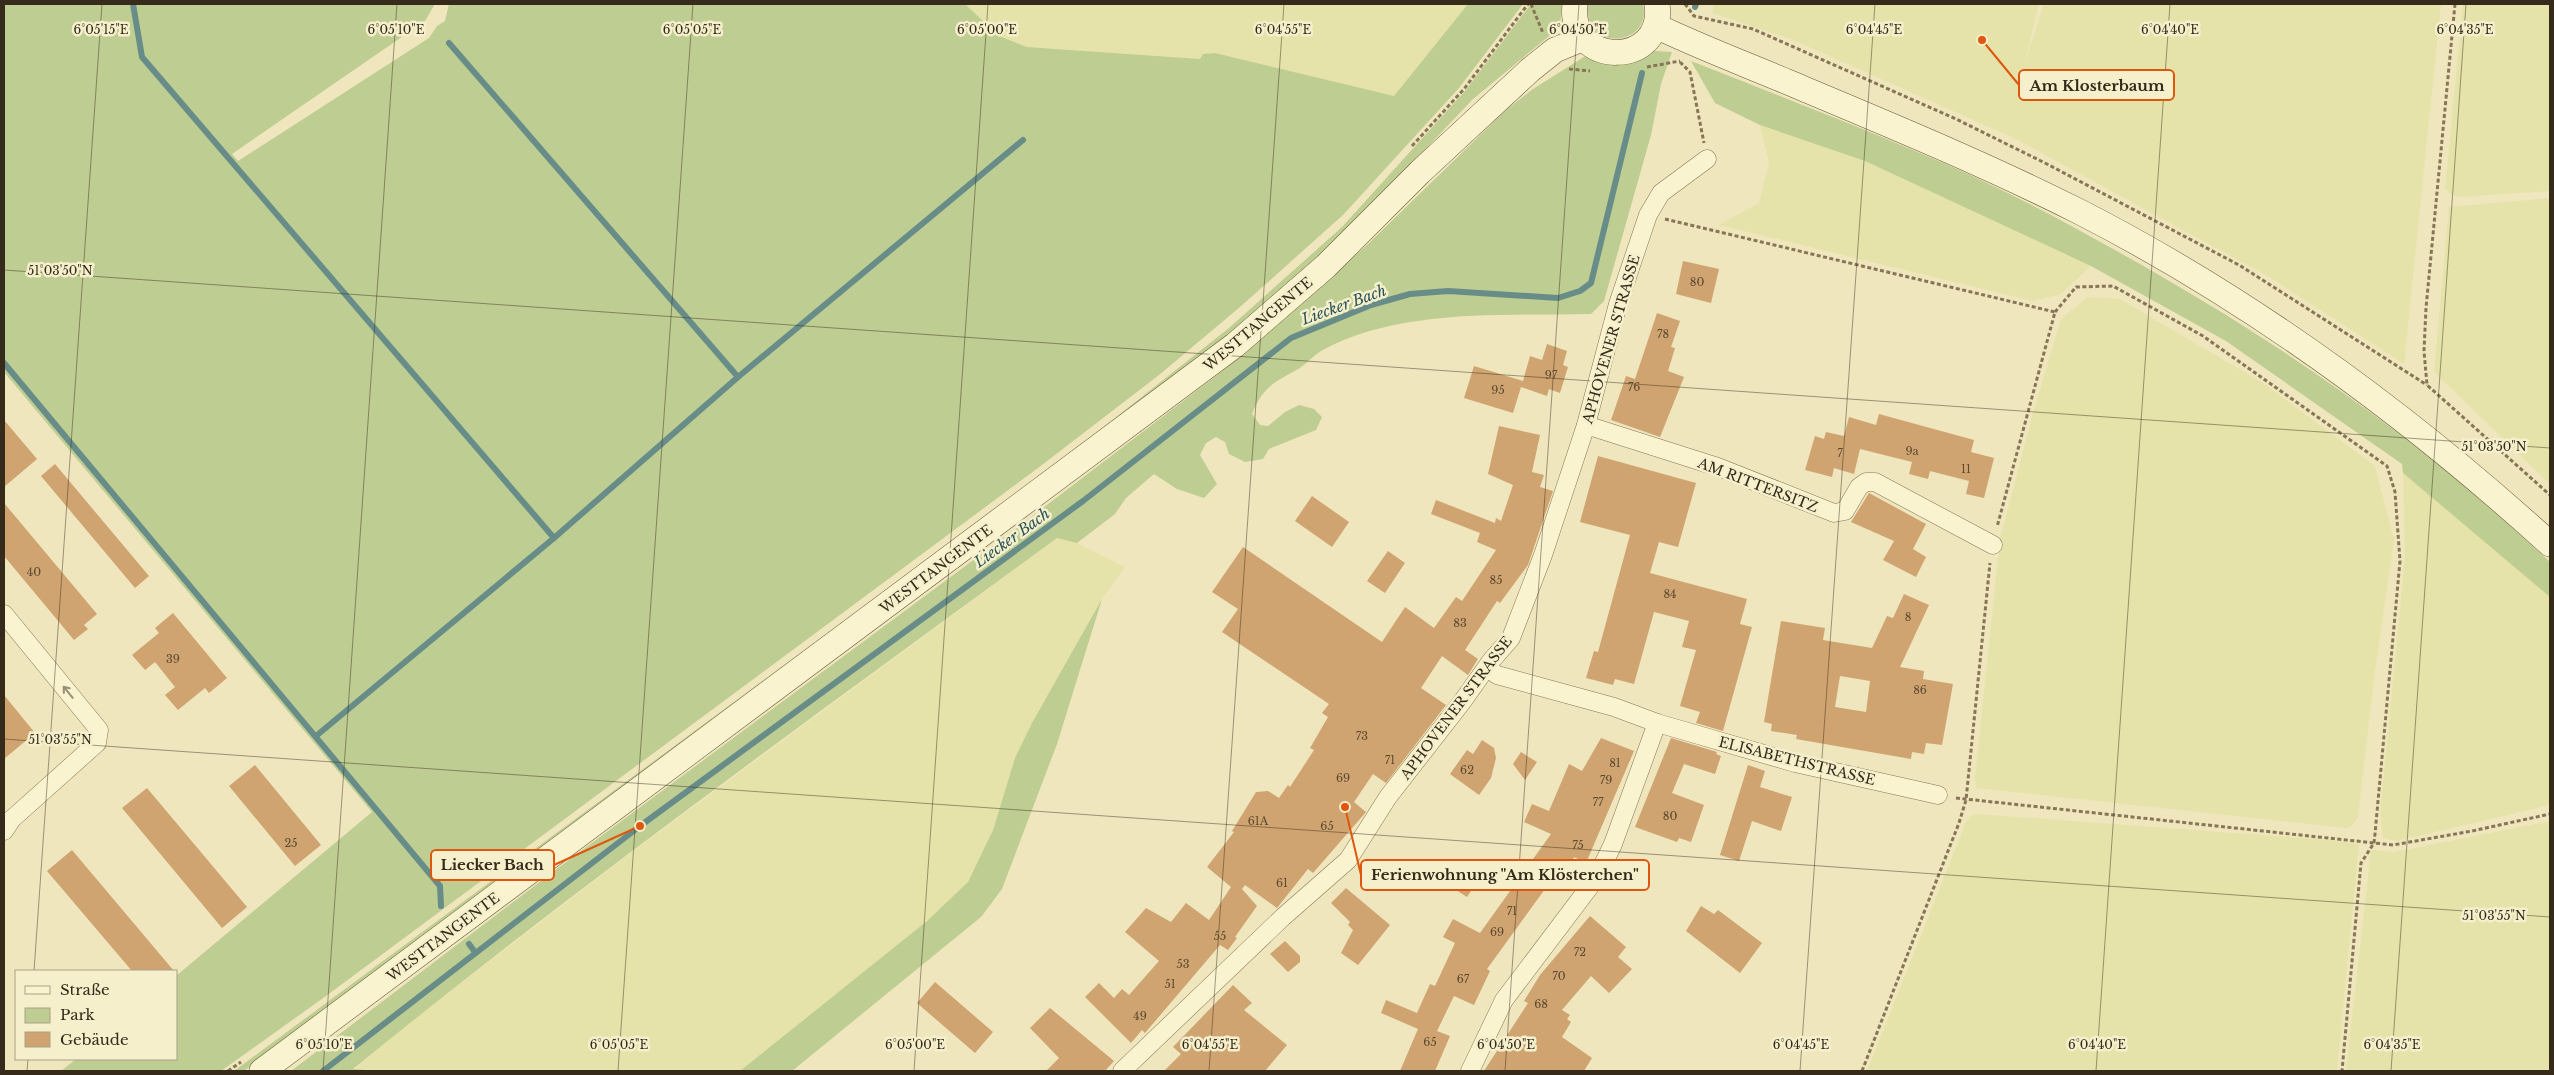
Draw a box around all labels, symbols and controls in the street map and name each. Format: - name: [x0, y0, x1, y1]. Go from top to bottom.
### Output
- text: 6°05'15"E: [73, 22, 129, 37]
- text: 6°05'10"E: [368, 22, 425, 37]
- text: 6°05'05"E: [663, 22, 721, 37]
- text: 6°05'00"E: [957, 22, 1017, 37]
- text: 6°04'55"E: [1255, 22, 1311, 37]
- text: 6°04'50"E: [1549, 22, 1607, 37]
- text: 6°04'45"E: [1846, 22, 1902, 37]
- text: 6°04'40"E: [2141, 22, 2199, 37]
- text: 6°04'35"E: [2436, 22, 2494, 37]
- callout: Am Klosterbaum: [2019, 70, 2174, 100]
- text: Am Klosterbaum: [2028, 76, 2165, 95]
- street label: APHOVENER STRASSE: [1578, 253, 1644, 426]
- text: 51°03'50"N: [27, 263, 93, 278]
- street label: WESTTANGENTE: [1199, 273, 1316, 375]
- house number: 80: [1690, 275, 1704, 289]
- water label: Liecker Bach: [1298, 280, 1389, 329]
- house number: 78: [1657, 327, 1669, 341]
- house number: 97: [1545, 368, 1558, 382]
- house number: 76: [1628, 380, 1640, 394]
- house number: 95: [1491, 383, 1505, 397]
- text: 51°03'50"N: [2461, 439, 2527, 454]
- house number: 9a: [1905, 444, 1919, 458]
- house number: 7: [1837, 446, 1843, 460]
- street label: AM RITTERSITZ: [1694, 453, 1821, 516]
- house number: 11: [1961, 462, 1971, 476]
- water label: Liecker Bach: [969, 504, 1054, 572]
- street label: WESTTANGENTE: [875, 521, 996, 618]
- house number: 40: [27, 565, 41, 579]
- house number: 85: [1490, 573, 1502, 587]
- house number: 84: [1663, 587, 1677, 601]
- house number: 8: [1905, 610, 1911, 624]
- house number: 83: [1453, 616, 1467, 630]
- street label: APHOVENER STRASSE: [1396, 633, 1516, 784]
- house number: 39: [166, 652, 180, 666]
- house number: 86: [1913, 683, 1927, 697]
- one-way arrow: [63, 686, 74, 699]
- house number: 73: [1356, 729, 1368, 743]
- text: 51°03'55"N: [28, 732, 92, 747]
- street label: ELISABETHSTRASSE: [1717, 733, 1877, 789]
- house number: 71: [1385, 753, 1395, 767]
- house number: 81: [1609, 756, 1621, 770]
- house number: 62: [1460, 763, 1474, 777]
- house number: 69: [1336, 771, 1350, 785]
- house number: 79: [1600, 773, 1612, 787]
- house number: 77: [1592, 795, 1604, 809]
- house number: 80: [1663, 809, 1677, 823]
- house number: 61A: [1248, 814, 1269, 828]
- house number: 65: [1320, 819, 1334, 833]
- house number: 25: [284, 836, 298, 850]
- house number: 75: [1572, 838, 1584, 852]
- callout: Liecker Bach: [431, 850, 554, 880]
- text: Liecker Bach: [440, 855, 544, 874]
- callout: Ferienwohnung "Am Klösterchen": [1361, 860, 1649, 890]
- text: Ferienwohnung "Am Klösterchen": [1371, 865, 1639, 884]
- house number: 61: [1276, 876, 1288, 890]
- street label: WESTTANGENTE: [382, 889, 503, 986]
- house number: 71: [1507, 904, 1517, 918]
- text: 51°03'55"N: [2462, 908, 2526, 923]
- house number: 69: [1490, 925, 1504, 939]
- house number: 55: [1214, 929, 1226, 943]
- house number: 72: [1574, 945, 1586, 959]
- house number: 53: [1176, 957, 1190, 971]
- house number: 70: [1552, 969, 1566, 983]
- legend: [15, 970, 178, 1060]
- house number: 67: [1457, 972, 1470, 986]
- house number: 51: [1164, 977, 1176, 991]
- text: Straße: [60, 980, 110, 999]
- house number: 68: [1534, 997, 1548, 1011]
- text: Park: [60, 1005, 96, 1024]
- house number: 49: [1133, 1009, 1147, 1023]
- text: Gebäude: [60, 1030, 129, 1049]
- house number: 65: [1423, 1035, 1437, 1049]
- text: 6°05'10"E: [296, 1037, 353, 1052]
- text: 6°05'05"E: [590, 1037, 648, 1052]
- text: 6°05'00"E: [885, 1037, 945, 1052]
- text: 6°04'55"E: [1182, 1037, 1238, 1052]
- text: 6°04'50"E: [1477, 1037, 1535, 1052]
- text: 6°04'45"E: [1773, 1037, 1829, 1052]
- text: 6°04'40"E: [2068, 1037, 2126, 1052]
- text: 6°04'35"E: [2363, 1037, 2421, 1052]

